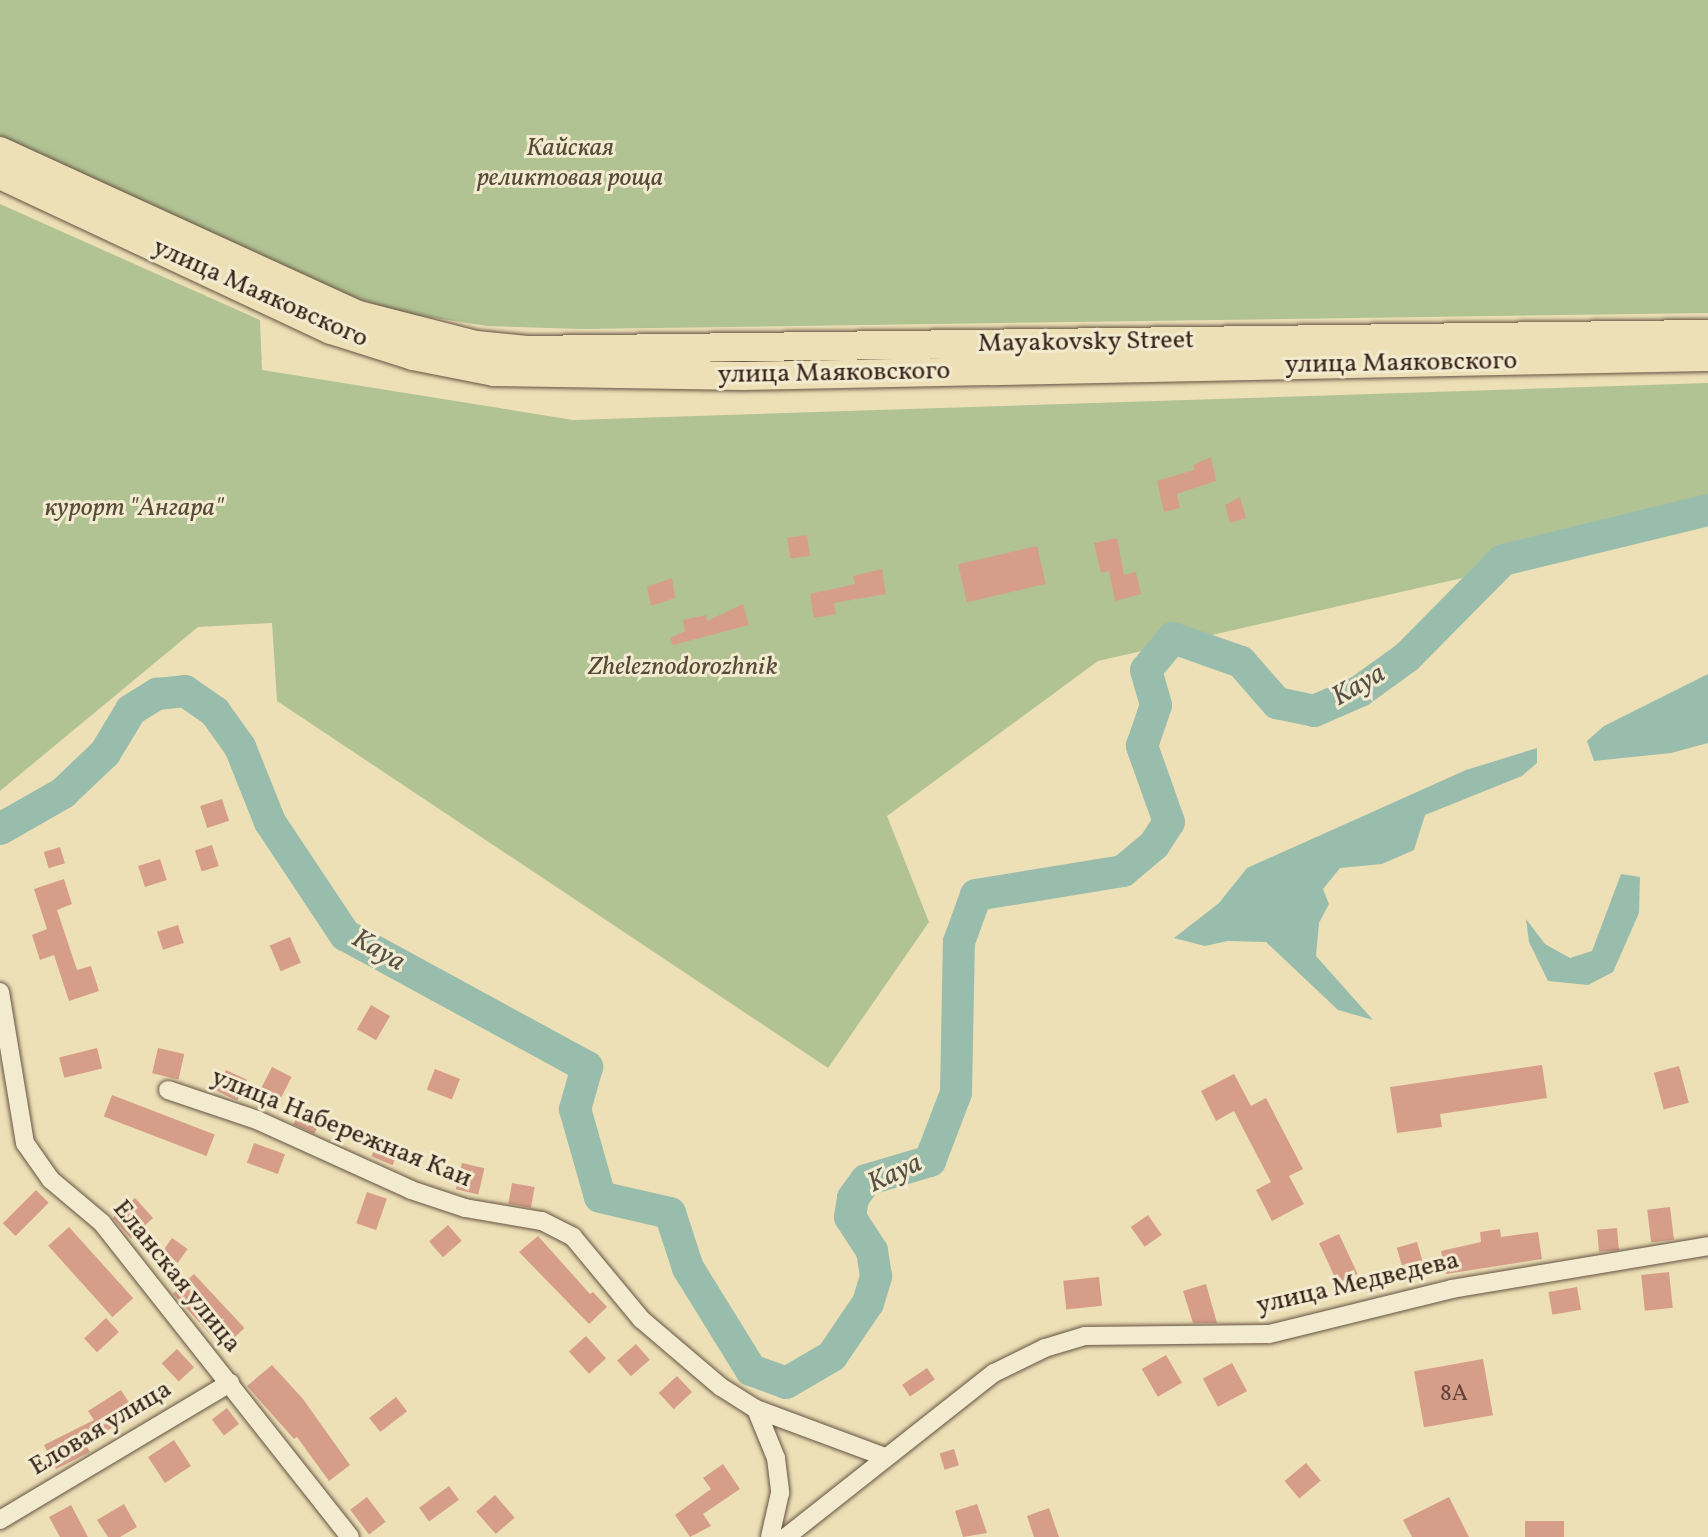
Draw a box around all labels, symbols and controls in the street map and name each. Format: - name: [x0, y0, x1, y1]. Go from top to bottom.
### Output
- park label: Кайская реликтовая роща: [477, 133, 663, 194]
- street label: улица Маяковского: [147, 232, 373, 356]
- street label: Mayakovsky Street: [977, 326, 1195, 360]
- street label: улица Маяковского: [1284, 346, 1518, 382]
- street label: улица Маяковского: [717, 356, 951, 392]
- park label: курорт "Ангара": [45, 493, 223, 525]
- park label: Zheleznodorozhnik: [588, 652, 778, 684]
- water label: Kaya: [1326, 657, 1392, 715]
- water label: Kaya: [345, 922, 411, 980]
- street label: улица Набережная Каи: [206, 1062, 476, 1196]
- water label: Kaya: [862, 1147, 928, 1201]
- street label: Еланская улица: [105, 1194, 247, 1360]
- street label: улица Медведева: [1254, 1246, 1462, 1322]
- street label: Еловая улица: [24, 1374, 178, 1484]
- house number: 8А: [1440, 1380, 1468, 1408]

